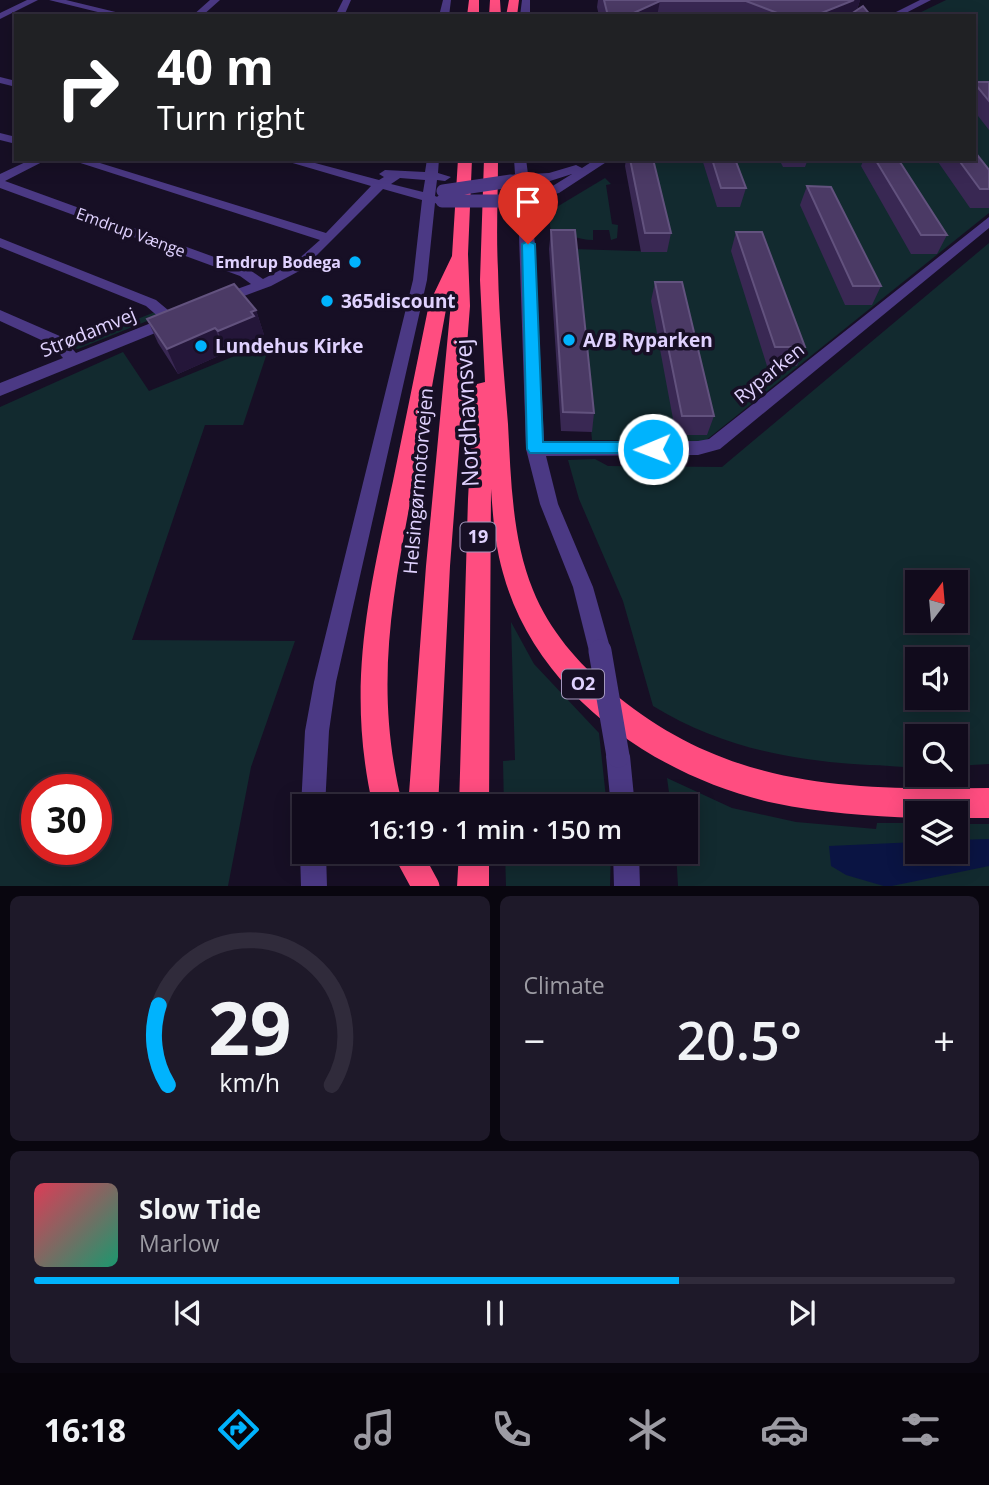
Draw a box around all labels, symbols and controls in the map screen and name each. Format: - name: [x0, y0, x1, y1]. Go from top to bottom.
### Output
- text: 40 m: [157, 33, 274, 99]
- icon: right: [42, 42, 133, 133]
- text: Turn right: [157, 96, 305, 139]
- pin: [498, 172, 558, 244]
- icon: arrive: [509, 183, 547, 221]
- street label: Emdrup Vænge: [73, 202, 189, 262]
- place label: Emdrup Bodega: [215, 251, 341, 273]
- marker: Emdrup Bodega: [347, 254, 363, 270]
- place label: 365discount: [341, 288, 456, 314]
- marker: 365discount: [319, 293, 335, 309]
- street label: Strødamvej: [36, 301, 140, 363]
- place label: A/B Ryparken: [583, 327, 713, 353]
- marker: A/B Ryparken: [561, 332, 577, 348]
- place label: Lundehus Kirke: [215, 333, 363, 359]
- street label: Ryparken: [728, 337, 810, 409]
- marker: Lundehus Kirke: [193, 338, 209, 354]
- street label: Nordhavnsvej: [446, 338, 486, 488]
- street label: Helsingørmotorvejen: [397, 387, 439, 575]
- position arrow: [616, 412, 690, 486]
- road number: 19: [461, 522, 496, 552]
- north arrow: [905, 570, 968, 634]
- map controls: [905, 570, 968, 864]
- button: sound: [905, 647, 968, 710]
- road number: O2: [562, 670, 604, 698]
- button: search: [905, 724, 968, 787]
- speed limit sign: 30: [21, 774, 112, 865]
- button: layers: [905, 801, 968, 864]
- text: 16:19 · 1 min · 150 m: [368, 811, 622, 847]
- text: Climate: [524, 969, 605, 1001]
- text: 29: [208, 977, 291, 1076]
- text: 20.5°: [676, 1004, 802, 1075]
- text: −: [524, 1014, 545, 1066]
- text: +: [933, 1014, 955, 1066]
- text: km/h: [219, 1064, 280, 1098]
- text: Slow Tide: [139, 1191, 261, 1227]
- text: Marlow: [139, 1227, 219, 1259]
- icon: previous: [169, 1294, 207, 1332]
- icon: pause: [476, 1294, 514, 1332]
- icon: next: [783, 1294, 821, 1332]
- icon: directions: [214, 1405, 263, 1454]
- icon: music: [350, 1405, 399, 1454]
- icon: phone: [487, 1405, 536, 1454]
- icon: climate: [623, 1405, 672, 1454]
- icon: car: [760, 1405, 809, 1454]
- icon: filters: [896, 1405, 945, 1454]
- text: 16:18: [44, 1408, 126, 1451]

